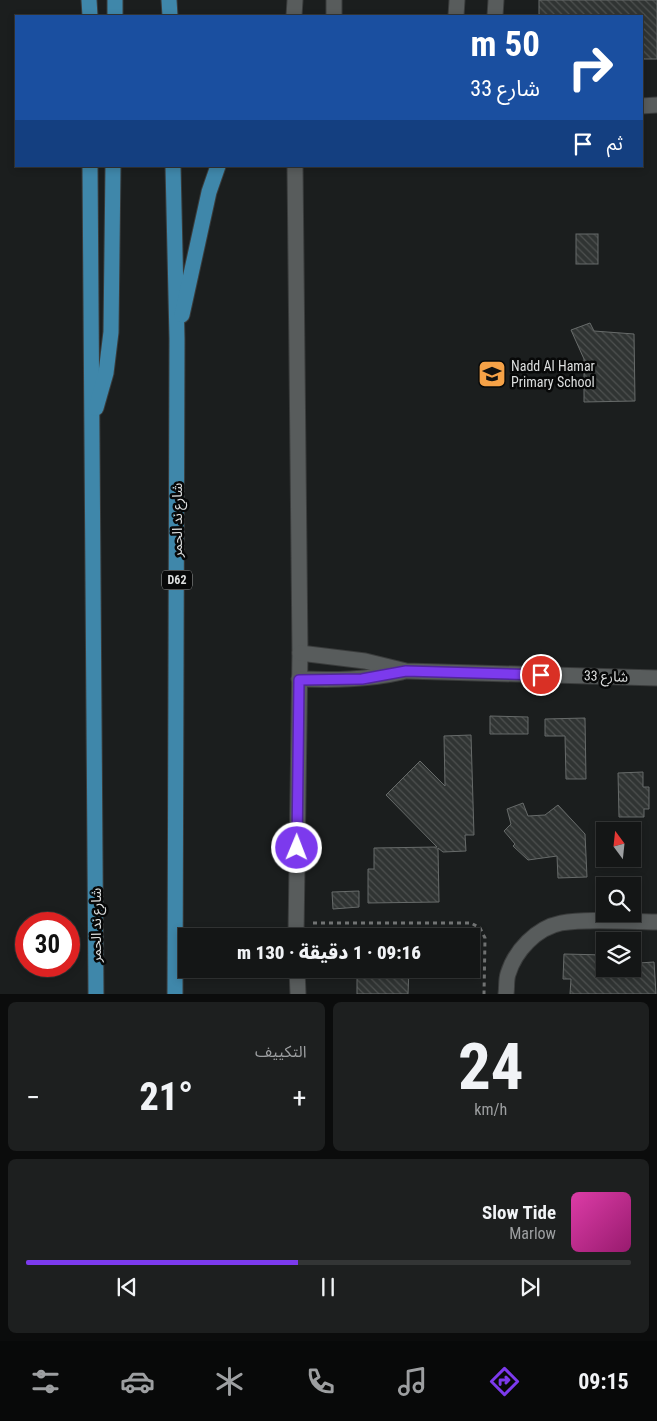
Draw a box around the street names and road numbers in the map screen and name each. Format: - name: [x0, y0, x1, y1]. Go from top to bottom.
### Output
- street label: شارع ند الحمر: [169, 483, 188, 558]
- road number: D62: [162, 570, 192, 590]
- street label: شارع 33: [583, 667, 628, 688]
- street label: شارع ند الحمر: [88, 888, 107, 963]

